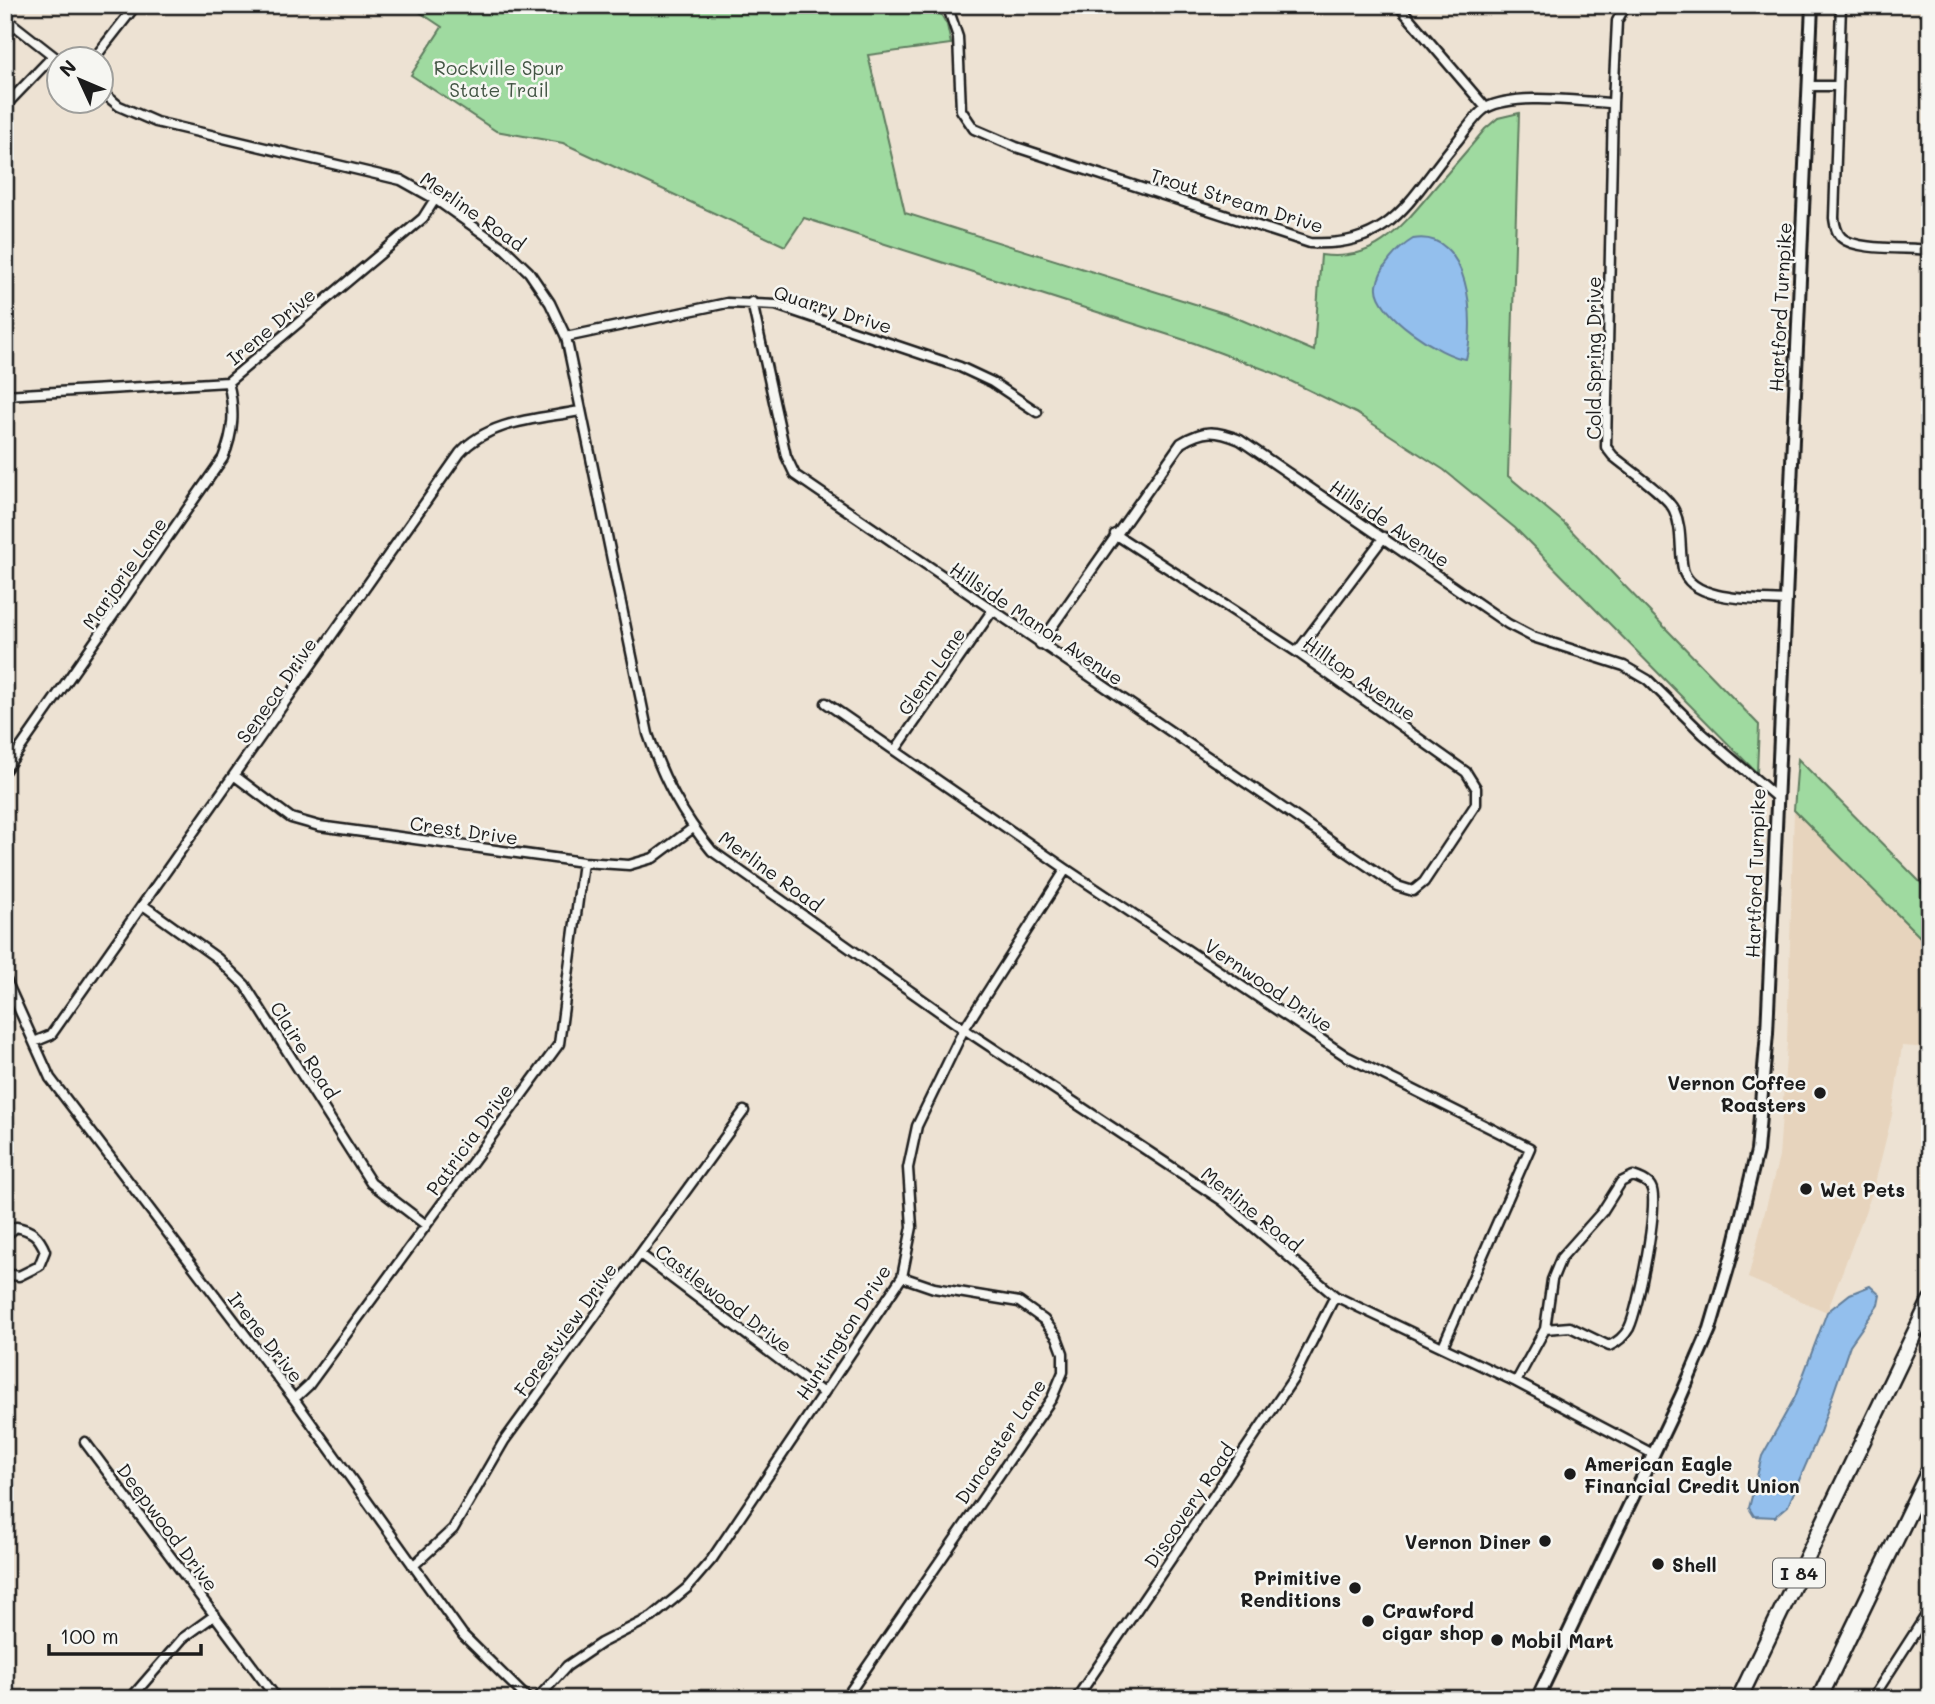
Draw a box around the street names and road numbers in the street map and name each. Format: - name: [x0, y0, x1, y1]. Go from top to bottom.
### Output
- street label: Trout Stream Drive: [1147, 162, 1327, 238]
- street label: Merline Road: [416, 166, 530, 256]
- street label: Hartford Turnpike: [1763, 221, 1797, 393]
- street label: Cold Spring Drive: [1581, 276, 1606, 440]
- street label: Quarry Drive: [771, 279, 895, 339]
- street label: Irene Drive: [222, 282, 320, 370]
- street label: Hillside Avenue: [1325, 474, 1455, 572]
- street label: Marjorie Lane: [76, 512, 172, 634]
- street label: Hillside Manor Avenue: [945, 556, 1129, 690]
- street label: Glenn Lane: [892, 622, 970, 720]
- street label: Hilltop Avenue: [1299, 630, 1421, 726]
- street label: Seneca Drive: [230, 632, 322, 748]
- street label: Hartford Turnpike: [1740, 788, 1770, 958]
- street label: Crest Drive: [408, 810, 520, 850]
- street label: Merline Road: [714, 825, 828, 917]
- street label: Vernwood Drive: [1200, 933, 1338, 1037]
- street label: Claire Road: [265, 996, 345, 1104]
- street label: Patricia Drive: [420, 1078, 518, 1200]
- street label: Merline Road: [1196, 1161, 1308, 1257]
- street label: Castlewood Drive: [651, 1238, 797, 1358]
- street label: Forestview Drive: [508, 1257, 622, 1401]
- street label: Huntington Drive: [790, 1260, 896, 1404]
- street label: Irene Drive: [223, 1287, 309, 1387]
- street label: Duncaster Lane: [949, 1373, 1051, 1509]
- street label: Discovery Road: [1138, 1438, 1240, 1572]
- street label: Deepwood Drive: [112, 1458, 224, 1596]
- road number: I 84: [1773, 1558, 1825, 1588]

